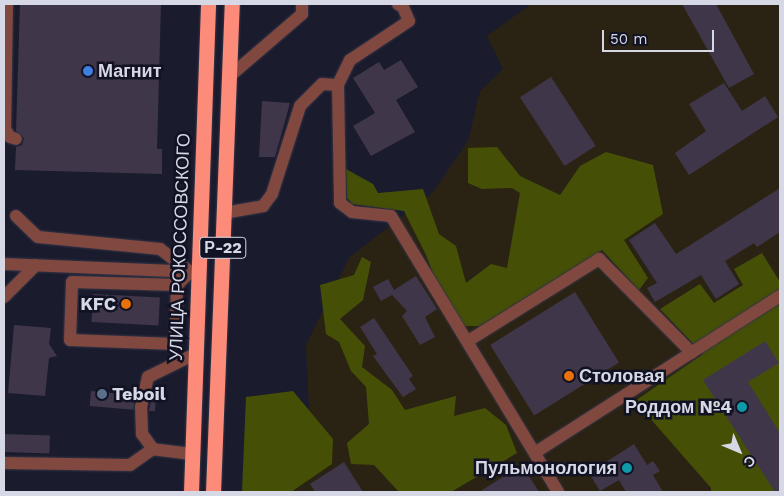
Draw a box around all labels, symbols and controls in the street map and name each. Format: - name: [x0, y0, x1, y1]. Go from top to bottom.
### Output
- scale bar: [604, 20, 716, 52]
- text: 50 m: [610, 30, 647, 48]
- place label: Магнит: [98, 60, 161, 82]
- marker: Магнит: [82, 65, 94, 77]
- street label: УЛИЦА РОКОССОВСКОГО: [165, 133, 195, 361]
- road number: Р-22: [199, 234, 247, 262]
- place label: KFC: [80, 293, 116, 315]
- marker: KFC: [120, 298, 132, 310]
- place label: Столовая: [579, 365, 665, 387]
- marker: Столовая: [563, 370, 575, 382]
- place label: Teboil: [112, 383, 166, 405]
- marker: Teboil: [96, 388, 108, 400]
- place label: Роддом №4: [625, 396, 732, 418]
- marker: Роддом №4: [736, 401, 748, 413]
- north arrow: [714, 426, 764, 476]
- text: С: [740, 452, 759, 471]
- place label: Пульмонология: [475, 457, 617, 479]
- marker: Пульмонология: [621, 462, 633, 474]

